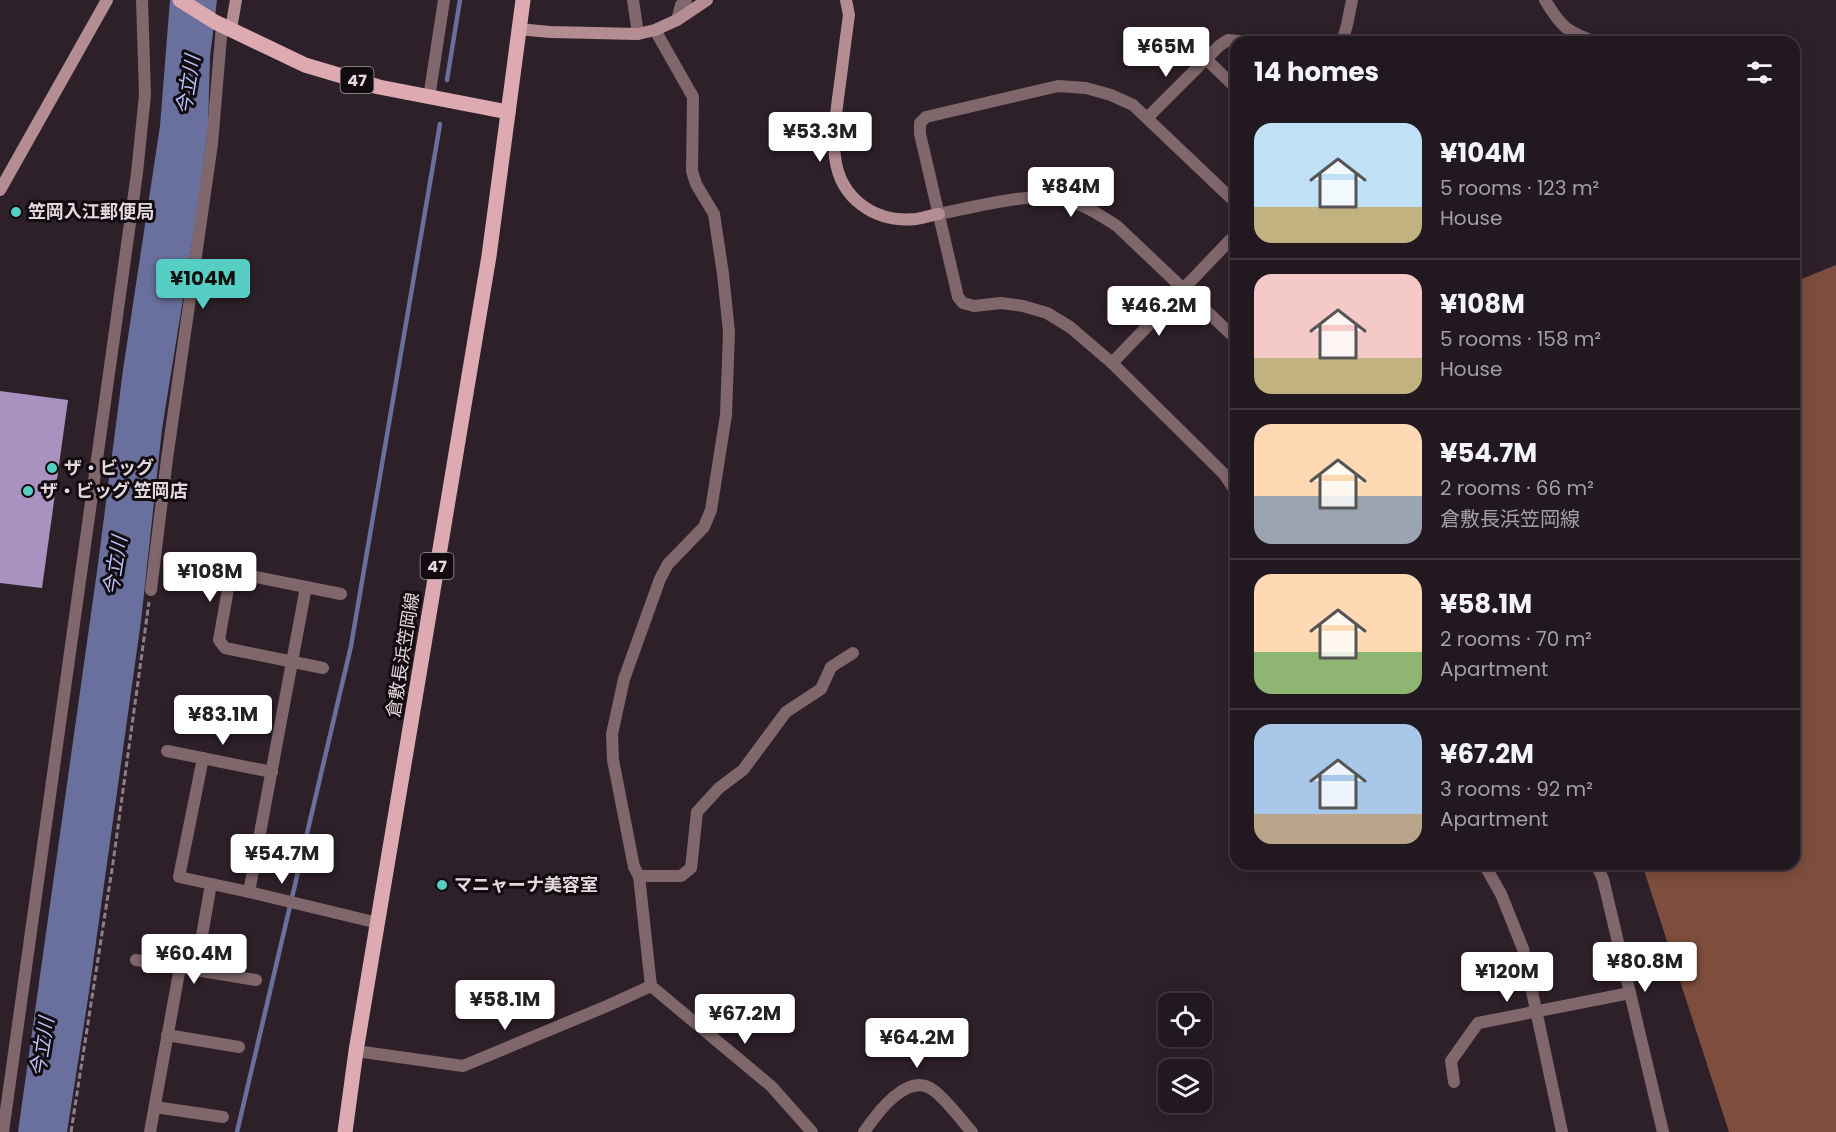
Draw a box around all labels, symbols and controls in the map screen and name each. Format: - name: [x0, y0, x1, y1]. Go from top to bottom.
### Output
- pin: ¥65M: [1130, 27, 1202, 78]
- text: ¥65M: [1137, 32, 1195, 60]
- water label: 今立川: [169, 51, 207, 117]
- text: 14 homes: [1254, 54, 1379, 90]
- icon: filters: [1743, 56, 1776, 89]
- road number: 47: [340, 67, 374, 93]
- pin: ¥53.3M: [771, 112, 869, 163]
- text: ¥53.3M: [783, 117, 857, 145]
- text: ¥104M: [1440, 135, 1526, 171]
- icon: home: [1302, 147, 1374, 219]
- pin: ¥84M: [1035, 167, 1107, 218]
- text: ¥84M: [1042, 172, 1100, 200]
- text: 5 rooms · 123 m²: [1440, 174, 1599, 202]
- place label: 笠岡入江郵便局: [28, 199, 154, 224]
- text: House: [1440, 204, 1502, 232]
- marker: 笠岡入江郵便局: [9, 205, 23, 219]
- pin: ¥104M: [161, 259, 245, 310]
- text: ¥104M: [170, 264, 236, 292]
- pin: ¥46.2M: [1110, 286, 1208, 337]
- text: ¥108M: [1440, 286, 1525, 322]
- text: ¥46.2M: [1121, 291, 1197, 319]
- icon: home: [1302, 298, 1374, 370]
- text: 5 rooms · 158 m²: [1440, 325, 1601, 353]
- text: House: [1440, 355, 1502, 383]
- text: ¥54.7M: [1440, 435, 1537, 471]
- icon: home: [1302, 448, 1374, 520]
- place label: ザ・ビッグ: [64, 455, 154, 480]
- marker: ザ・ビッグ: [45, 461, 59, 475]
- text: 2 rooms · 66 m²: [1440, 474, 1594, 502]
- place label: ザ・ビッグ 笠岡店: [40, 478, 188, 503]
- marker: ザ・ビッグ 笠岡店: [21, 484, 35, 498]
- text: 倉敷長浜笠岡線: [1440, 505, 1580, 533]
- water label: 今立川: [96, 532, 134, 598]
- pin: ¥108M: [168, 552, 252, 603]
- road number: 47: [420, 553, 454, 579]
- text: ¥108M: [177, 557, 243, 585]
- text: ¥58.1M: [1440, 586, 1532, 622]
- street label: 倉敷長浜笠岡線: [380, 591, 425, 719]
- icon: home: [1302, 598, 1374, 670]
- text: 2 rooms · 70 m²: [1440, 625, 1592, 653]
- text: Apartment: [1440, 655, 1548, 683]
- pin: ¥83.1M: [174, 695, 272, 746]
- text: ¥83.1M: [188, 700, 258, 728]
- text: ¥67.2M: [1440, 736, 1534, 772]
- icon: home: [1302, 748, 1374, 820]
- text: 3 rooms · 92 m²: [1440, 775, 1593, 803]
- text: Apartment: [1440, 805, 1548, 833]
- pin: ¥54.7M: [233, 834, 331, 885]
- text: ¥54.7M: [245, 839, 319, 867]
- place label: マニャーナ美容室: [454, 872, 598, 897]
- marker: マニャーナ美容室: [435, 878, 449, 892]
- pin: ¥60.4M: [145, 934, 243, 985]
- text: ¥60.4M: [156, 939, 232, 967]
- pin: ¥80.8M: [1596, 942, 1694, 993]
- text: ¥80.8M: [1607, 947, 1683, 975]
- pin: ¥120M: [1465, 952, 1549, 1003]
- text: ¥120M: [1475, 957, 1539, 985]
- pin: ¥58.1M: [456, 980, 554, 1031]
- text: ¥58.1M: [470, 985, 540, 1013]
- map controls: [1158, 993, 1212, 1113]
- button: locate: [1158, 993, 1212, 1047]
- pin: ¥67.2M: [696, 994, 794, 1045]
- text: ¥67.2M: [709, 999, 781, 1027]
- water label: 今立川: [23, 1013, 61, 1079]
- pin: ¥64.2M: [868, 1018, 966, 1069]
- text: ¥64.2M: [879, 1023, 955, 1051]
- button: layers: [1158, 1059, 1212, 1113]

